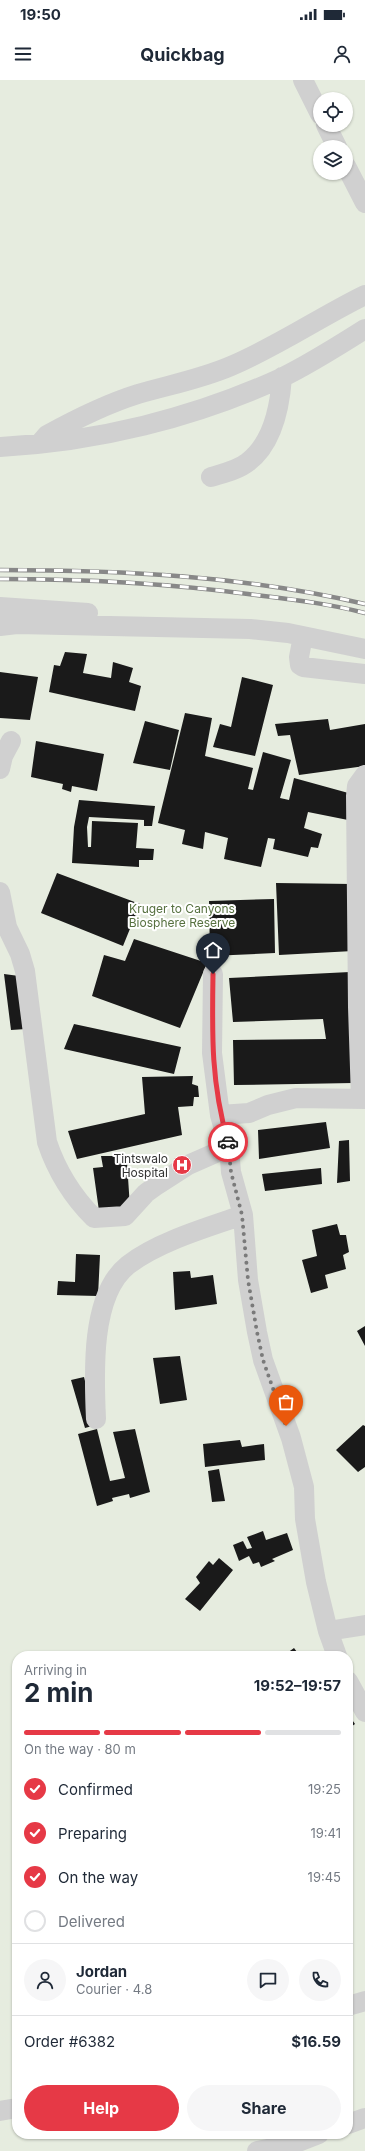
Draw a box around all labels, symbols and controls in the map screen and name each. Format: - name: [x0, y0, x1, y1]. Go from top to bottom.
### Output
- text: 19:50: [20, 5, 61, 24]
- icon: menu: [12, 43, 34, 65]
- icon: person: [331, 43, 353, 65]
- text: Quickbag: [140, 44, 225, 65]
- map controls: [313, 92, 353, 180]
- button: locate: [313, 92, 353, 132]
- button: layers: [313, 140, 353, 180]
- park label: Kruger to Canyons Biosphere Reserve: [129, 901, 235, 930]
- pin: [196, 933, 230, 974]
- icon: home: [202, 939, 224, 961]
- courier: [208, 1122, 248, 1162]
- icon: car: [217, 1131, 239, 1153]
- place label: Tintswalo Hospital: [113, 1151, 168, 1180]
- hospital icon: Tintswalo Hospital: [171, 1154, 193, 1176]
- pin: [269, 1385, 303, 1426]
- icon: bag: [275, 1391, 297, 1413]
- text: Arriving in: [24, 1662, 87, 1678]
- text: 19:52–19:57: [254, 1676, 341, 1695]
- text: 2 min: [24, 1677, 94, 1708]
- text: On the way · 80 m: [24, 1741, 136, 1757]
- icon: check: [24, 1778, 46, 1800]
- text: Confirmed: [58, 1780, 133, 1799]
- text: 19:25: [308, 1781, 341, 1797]
- icon: check: [24, 1822, 46, 1844]
- text: Preparing: [58, 1824, 127, 1843]
- text: 19:41: [310, 1825, 341, 1841]
- icon: check: [24, 1866, 46, 1888]
- text: On the way: [58, 1868, 138, 1887]
- text: 19:45: [308, 1869, 341, 1885]
- text: Delivered: [58, 1912, 125, 1931]
- button: person: [24, 1959, 66, 2001]
- button: chat: [247, 1959, 289, 2001]
- button: phone: [299, 1959, 341, 2001]
- text: Jordan: [76, 1962, 127, 1981]
- text: Courier · 4.8: [76, 1981, 152, 1997]
- text: Order #6382: [24, 2032, 115, 2051]
- text: $16.59: [291, 2032, 341, 2051]
- button: Help: [24, 2085, 179, 2131]
- button: Share: [187, 2085, 341, 2131]

